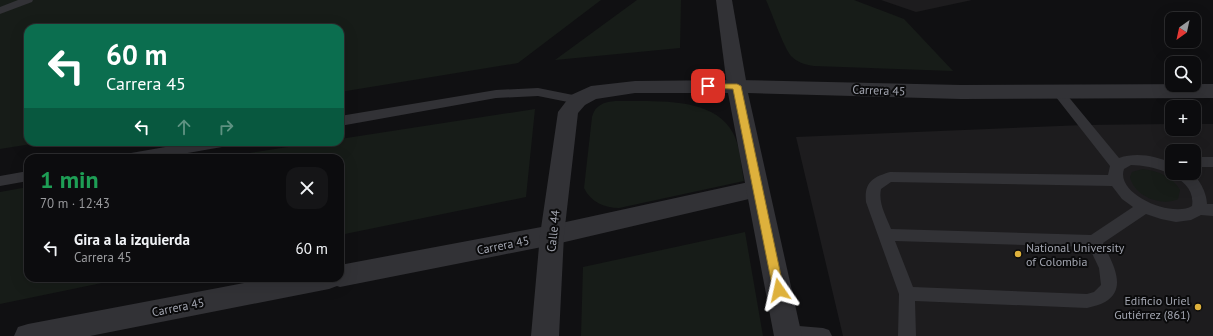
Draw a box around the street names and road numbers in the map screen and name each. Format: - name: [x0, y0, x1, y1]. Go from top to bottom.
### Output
- street label: Carrera 45: [852, 82, 906, 98]
- street label: Calle 44: [543, 209, 563, 253]
- street label: Carrera 45: [475, 233, 531, 257]
- street label: Carrera 45: [150, 295, 206, 319]

